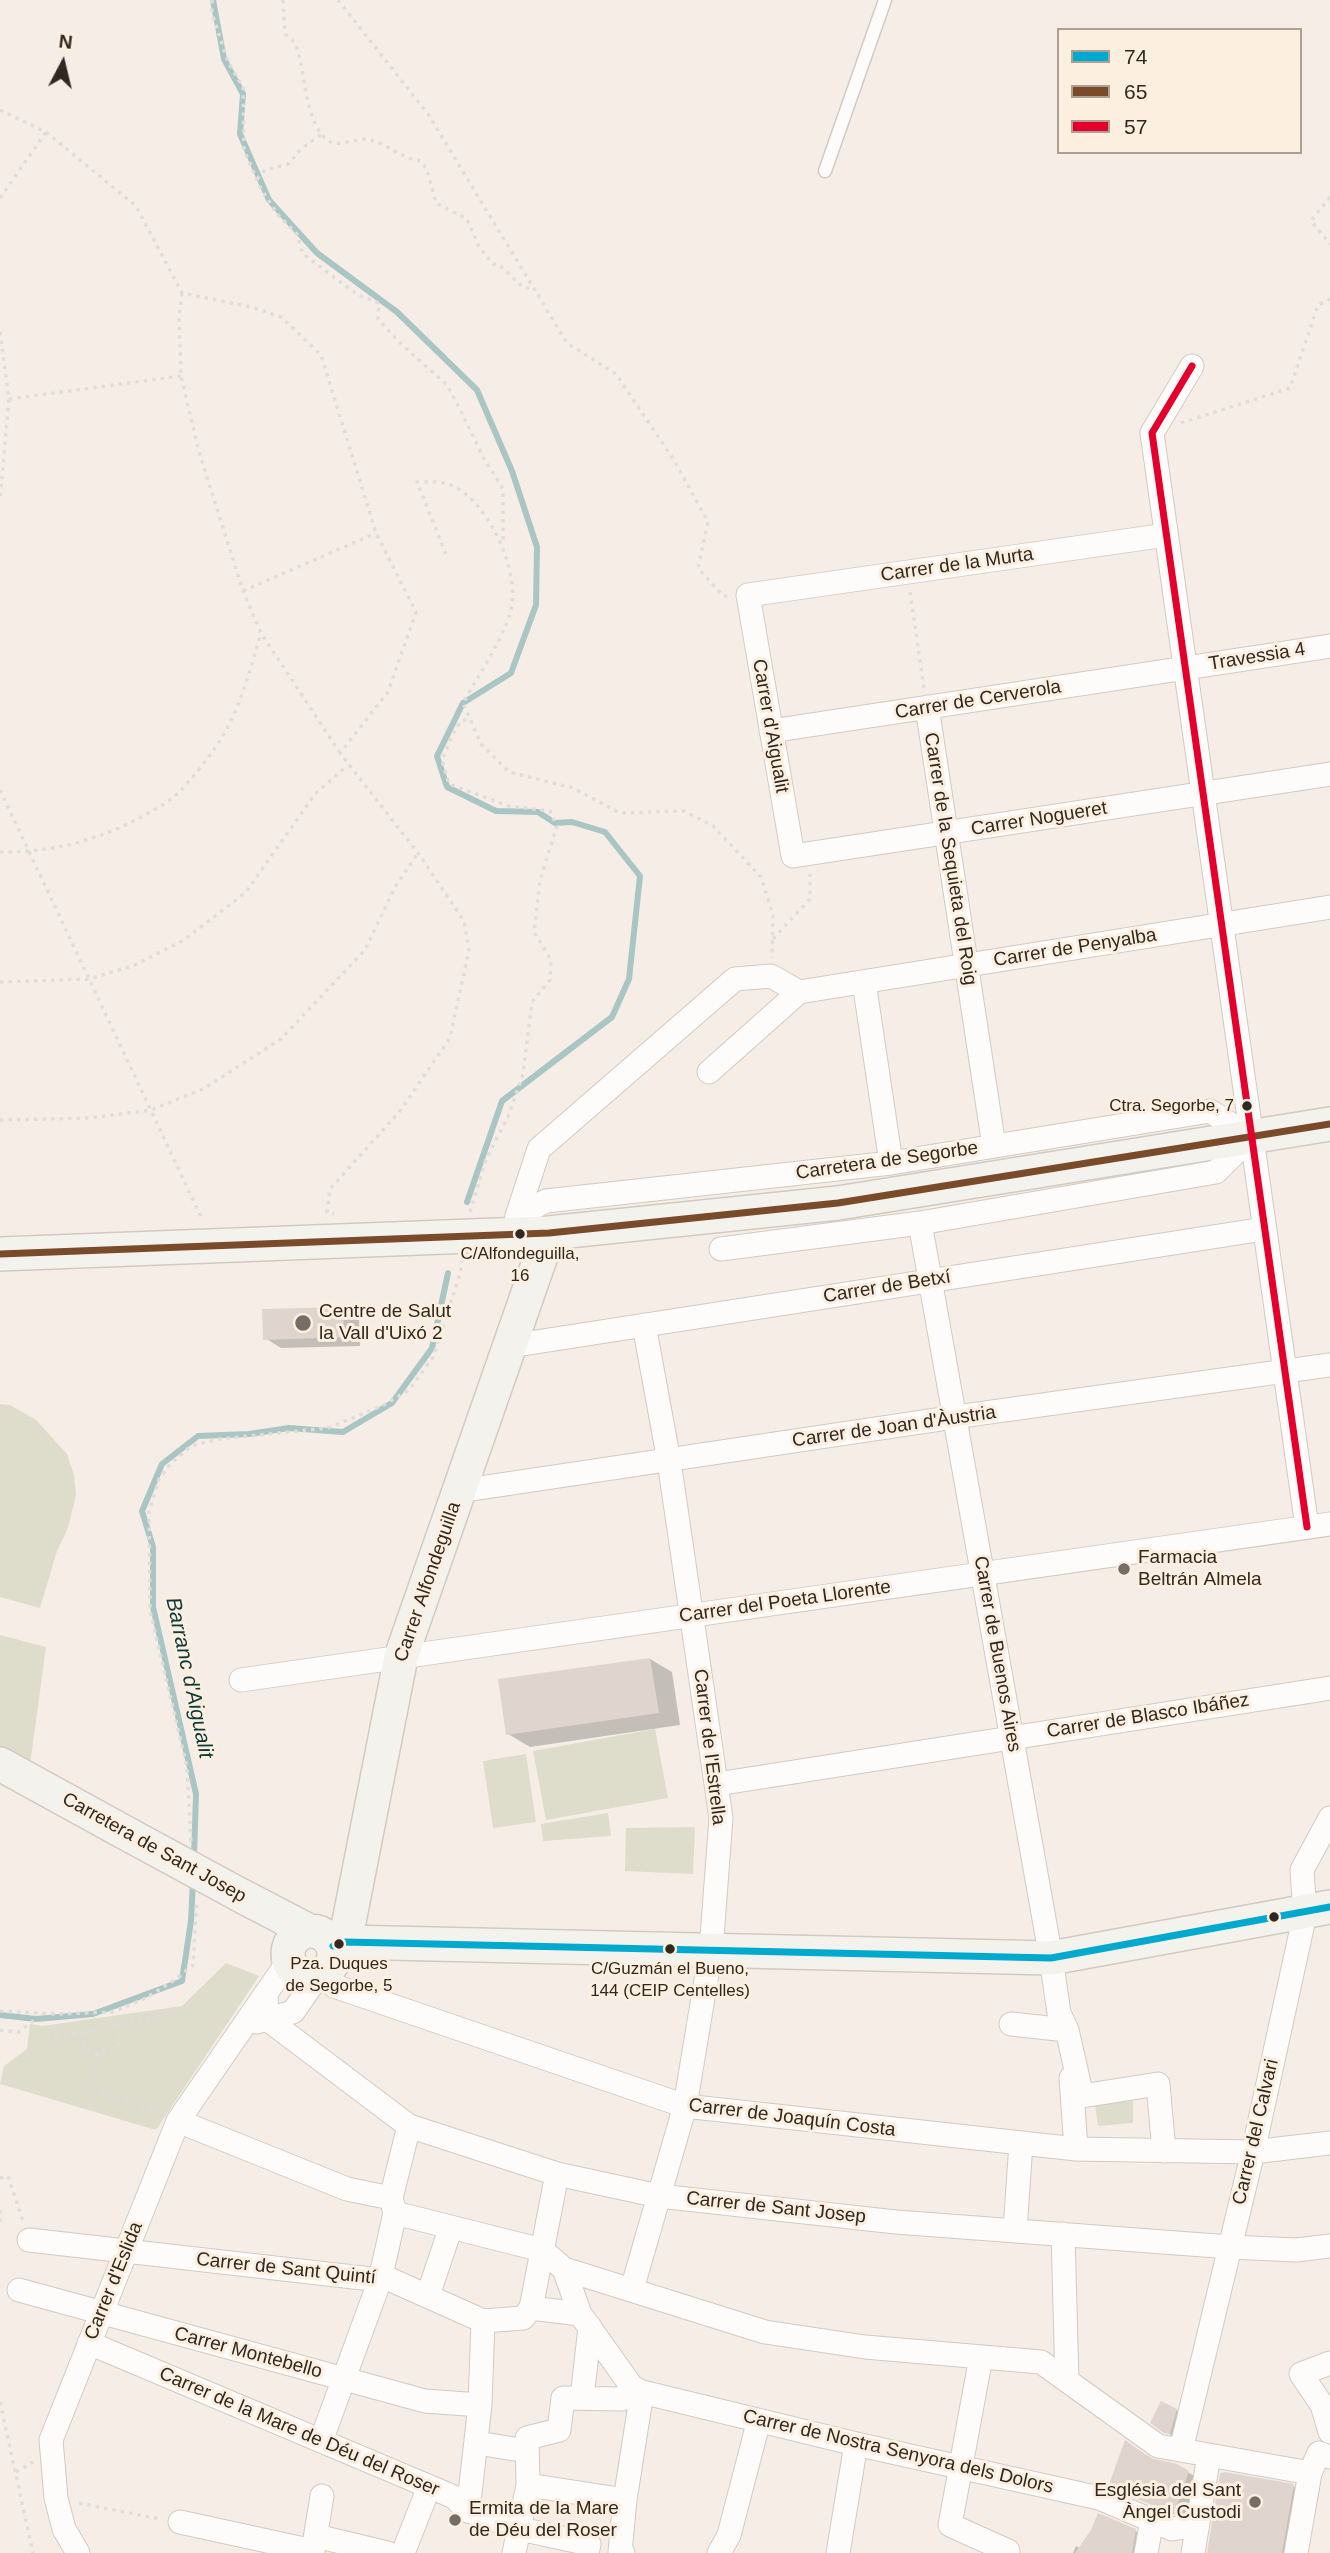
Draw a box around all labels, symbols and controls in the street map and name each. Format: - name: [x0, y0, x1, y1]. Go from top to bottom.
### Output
- north arrow: [28, 28, 98, 98]
- legend: [1057, 28, 1302, 154]
- text: N: [58, 30, 74, 53]
- text: 74: [1124, 45, 1147, 68]
- text: 65: [1124, 80, 1147, 103]
- text: 57: [1124, 115, 1147, 138]
- street label: Carrer de la Murta: [879, 543, 1035, 587]
- street label: Travessia 4: [1207, 638, 1307, 676]
- street label: Carrer d'Aigualit: [747, 657, 793, 795]
- street label: Carrer de Cerverola: [893, 676, 1063, 724]
- street label: Carrer de la Sequieta del Roig: [919, 731, 981, 987]
- street label: Carrer Nogueret: [969, 797, 1109, 841]
- street label: Carrer de Penyalba: [992, 924, 1158, 972]
- place label: Ctra. Segorbe, 7: [1109, 1096, 1234, 1116]
- marker: Ctra. Segorbe, 7: [1240, 1099, 1254, 1113]
- street label: Carretera de Segorbe: [794, 1137, 980, 1185]
- marker: C/Alfondeguilla, 16: [513, 1227, 527, 1241]
- place label: C/Alfondeguilla, 16: [460, 1244, 580, 1284]
- street label: Carrer de Betxí: [822, 1266, 952, 1308]
- place label: Centre de Salut la Vall d'Uixó 2: [319, 1301, 451, 1345]
- marker: Centre de Salut la Vall d'Uixó 2: [293, 1313, 313, 1333]
- street label: Carrer de Joan d'Àustria: [791, 1401, 997, 1453]
- street label: Carrer Alfondeguilla: [390, 1499, 466, 1665]
- place label: Farmacia Beltrán Almela: [1138, 1547, 1262, 1591]
- street label: Carrer de Buenos Aires: [969, 1554, 1025, 1754]
- marker: Farmacia Beltrán Almela: [1116, 1561, 1132, 1577]
- street label: Carrer del Poeta Llorente: [678, 1576, 892, 1628]
- water label: Barranc d'Aigualit: [160, 1595, 218, 1761]
- street label: Carrer de l'Estrella: [688, 1668, 730, 1826]
- street label: Carrer de Blasco Ibáñez: [1045, 1689, 1251, 1743]
- street label: Carretera de Sant Josep: [58, 1788, 250, 1908]
- unlabelled marker: [1267, 1910, 1281, 1924]
- marker: Pza. Duques de Segorbe, 5: [332, 1937, 346, 1951]
- marker: C/Guzmán el Bueno, 144 (CEIP Centelles): [663, 1942, 677, 1956]
- place label: Pza. Duques de Segorbe, 5: [286, 1954, 392, 1994]
- place label: C/Guzmán el Bueno, 144 (CEIP Centelles): [590, 1959, 750, 1999]
- street label: Carrer del Calvari: [1228, 2057, 1284, 2207]
- street label: Carrer de Joaquín Costa: [687, 2094, 897, 2142]
- street label: Carrer de Sant Josep: [685, 2187, 867, 2229]
- street label: Carrer d'Eslida: [80, 2219, 148, 2343]
- street label: Carrer de Sant Quintí: [195, 2248, 377, 2290]
- street label: Carrer Montebello: [172, 2322, 324, 2384]
- street label: Carrer de la Mare de Déu del Roser: [156, 2363, 442, 2501]
- street label: Carrer de Nostra Senyora dels Dolors: [741, 2405, 1055, 2499]
- place label: Església del Sant Àngel Custodi: [1094, 2480, 1241, 2524]
- marker: Església del Sant Àngel Custodi: [1247, 2494, 1263, 2510]
- place label: Ermita de la Mare de Déu del Roser: [469, 2498, 619, 2542]
- marker: Ermita de la Mare de Déu del Roser: [447, 2512, 463, 2528]

